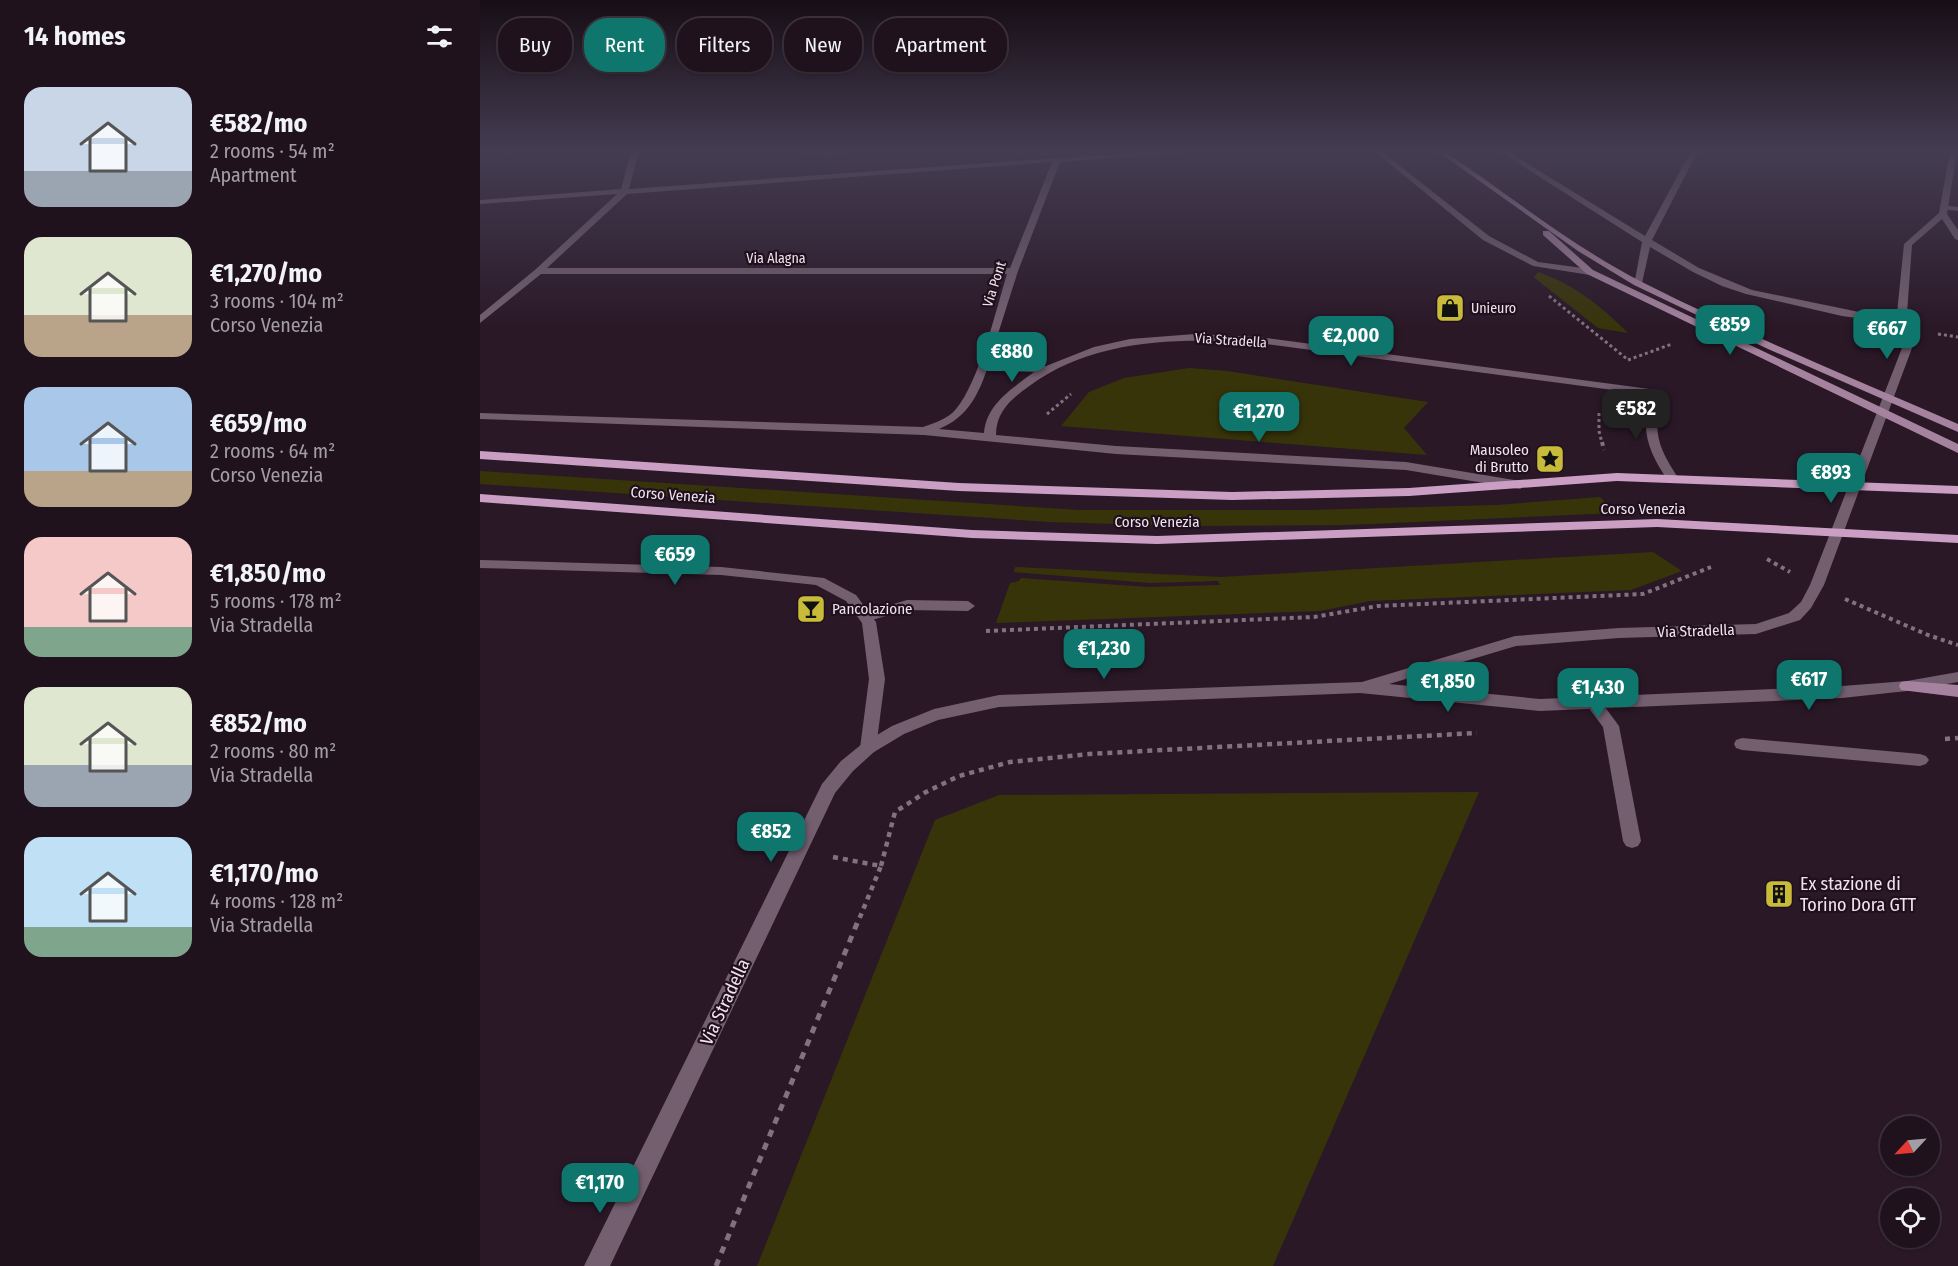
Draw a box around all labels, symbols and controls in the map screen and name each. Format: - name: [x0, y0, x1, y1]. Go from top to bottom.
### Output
- chip: Buy: [498, 18, 572, 72]
- chip: Rent: [584, 18, 665, 72]
- chip: Filters: [677, 18, 772, 72]
- chip: New: [784, 18, 862, 72]
- chip: Apartment: [874, 18, 1007, 72]
- icon: filters: [423, 20, 456, 53]
- text: 14 homes: [24, 21, 126, 52]
- text: €582/mo: [210, 108, 307, 139]
- icon: home: [72, 111, 144, 183]
- text: 2 rooms · 54 m²: [210, 139, 335, 163]
- text: Apartment: [210, 163, 297, 187]
- street label: Via Alagna: [746, 250, 806, 267]
- text: €1,270/mo: [210, 258, 322, 289]
- street label: Via Pont: [979, 259, 1010, 309]
- icon: home: [72, 261, 144, 333]
- text: 3 rooms · 104 m²: [210, 289, 344, 313]
- shop icon: Unieuro: [1434, 292, 1466, 324]
- place label: Unieuro: [1471, 300, 1516, 317]
- pin: €859: [1694, 305, 1766, 356]
- pin: €667: [1851, 309, 1923, 360]
- text: €859: [1710, 312, 1750, 336]
- text: Corso Venezia: [210, 313, 323, 337]
- pin: €2,000: [1302, 316, 1400, 367]
- text: €667: [1867, 316, 1907, 340]
- text: €2,000: [1323, 323, 1379, 347]
- street label: Via Stradella: [1194, 329, 1268, 352]
- pin: €880: [976, 332, 1048, 383]
- text: €880: [991, 339, 1033, 363]
- pin: €582: [1600, 389, 1672, 440]
- pin: €1,270: [1210, 392, 1308, 443]
- text: €582: [1616, 396, 1656, 420]
- text: €1,270: [1233, 399, 1285, 423]
- text: €659/mo: [210, 408, 307, 439]
- icon: home: [72, 411, 144, 483]
- text: 2 rooms · 64 m²: [210, 439, 335, 463]
- place label: Mausoleo di Brutto: [1470, 441, 1529, 476]
- place icon: Mausoleo di Brutto: [1534, 443, 1566, 475]
- pin: €893: [1795, 453, 1867, 504]
- text: €893: [1811, 460, 1851, 484]
- text: Corso Venezia: [210, 463, 323, 487]
- street label: Corso Venezia: [630, 483, 716, 507]
- street label: Corso Venezia: [1601, 500, 1686, 518]
- street label: Corso Venezia: [1115, 513, 1200, 531]
- pin: €659: [639, 535, 711, 586]
- text: €659: [655, 542, 695, 566]
- text: €1,850/mo: [210, 558, 326, 589]
- icon: home: [72, 561, 144, 633]
- text: 5 rooms · 178 m²: [210, 589, 342, 613]
- bar icon: Pancolazione: [795, 593, 827, 625]
- place label: Pancolazione: [832, 600, 913, 618]
- text: Via Stradella: [210, 613, 313, 637]
- street label: Via Stradella: [1657, 621, 1735, 641]
- pin: €1,230: [1055, 629, 1153, 680]
- text: €1,230: [1078, 636, 1130, 660]
- pin: €617: [1773, 660, 1845, 711]
- pin: €1,850: [1399, 662, 1497, 713]
- text: €617: [1791, 667, 1827, 691]
- pin: €1,430: [1549, 668, 1647, 719]
- text: €1,850: [1421, 669, 1475, 693]
- text: €1,430: [1571, 675, 1625, 699]
- text: €852/mo: [210, 708, 307, 739]
- icon: home: [72, 711, 144, 783]
- text: 2 rooms · 80 m²: [210, 739, 336, 763]
- text: Via Stradella: [210, 763, 313, 787]
- pin: €852: [735, 812, 807, 863]
- text: €852: [751, 819, 791, 843]
- text: €1,170/mo: [210, 858, 319, 889]
- icon: home: [72, 861, 144, 933]
- place label: Ex stazione di Torino Dora GTT: [1800, 873, 1917, 916]
- building icon: Ex stazione di Torino Dora GTT: [1763, 878, 1795, 910]
- text: 4 rooms · 128 m²: [210, 889, 343, 913]
- text: Via Stradella: [210, 913, 313, 937]
- street label: Via Stradella: [695, 955, 755, 1049]
- north arrow: [1880, 1116, 1940, 1176]
- map controls: [1880, 1116, 1940, 1248]
- pin: €1,170: [551, 1163, 649, 1214]
- text: €1,170: [576, 1170, 624, 1194]
- button: locate: [1880, 1188, 1940, 1248]

